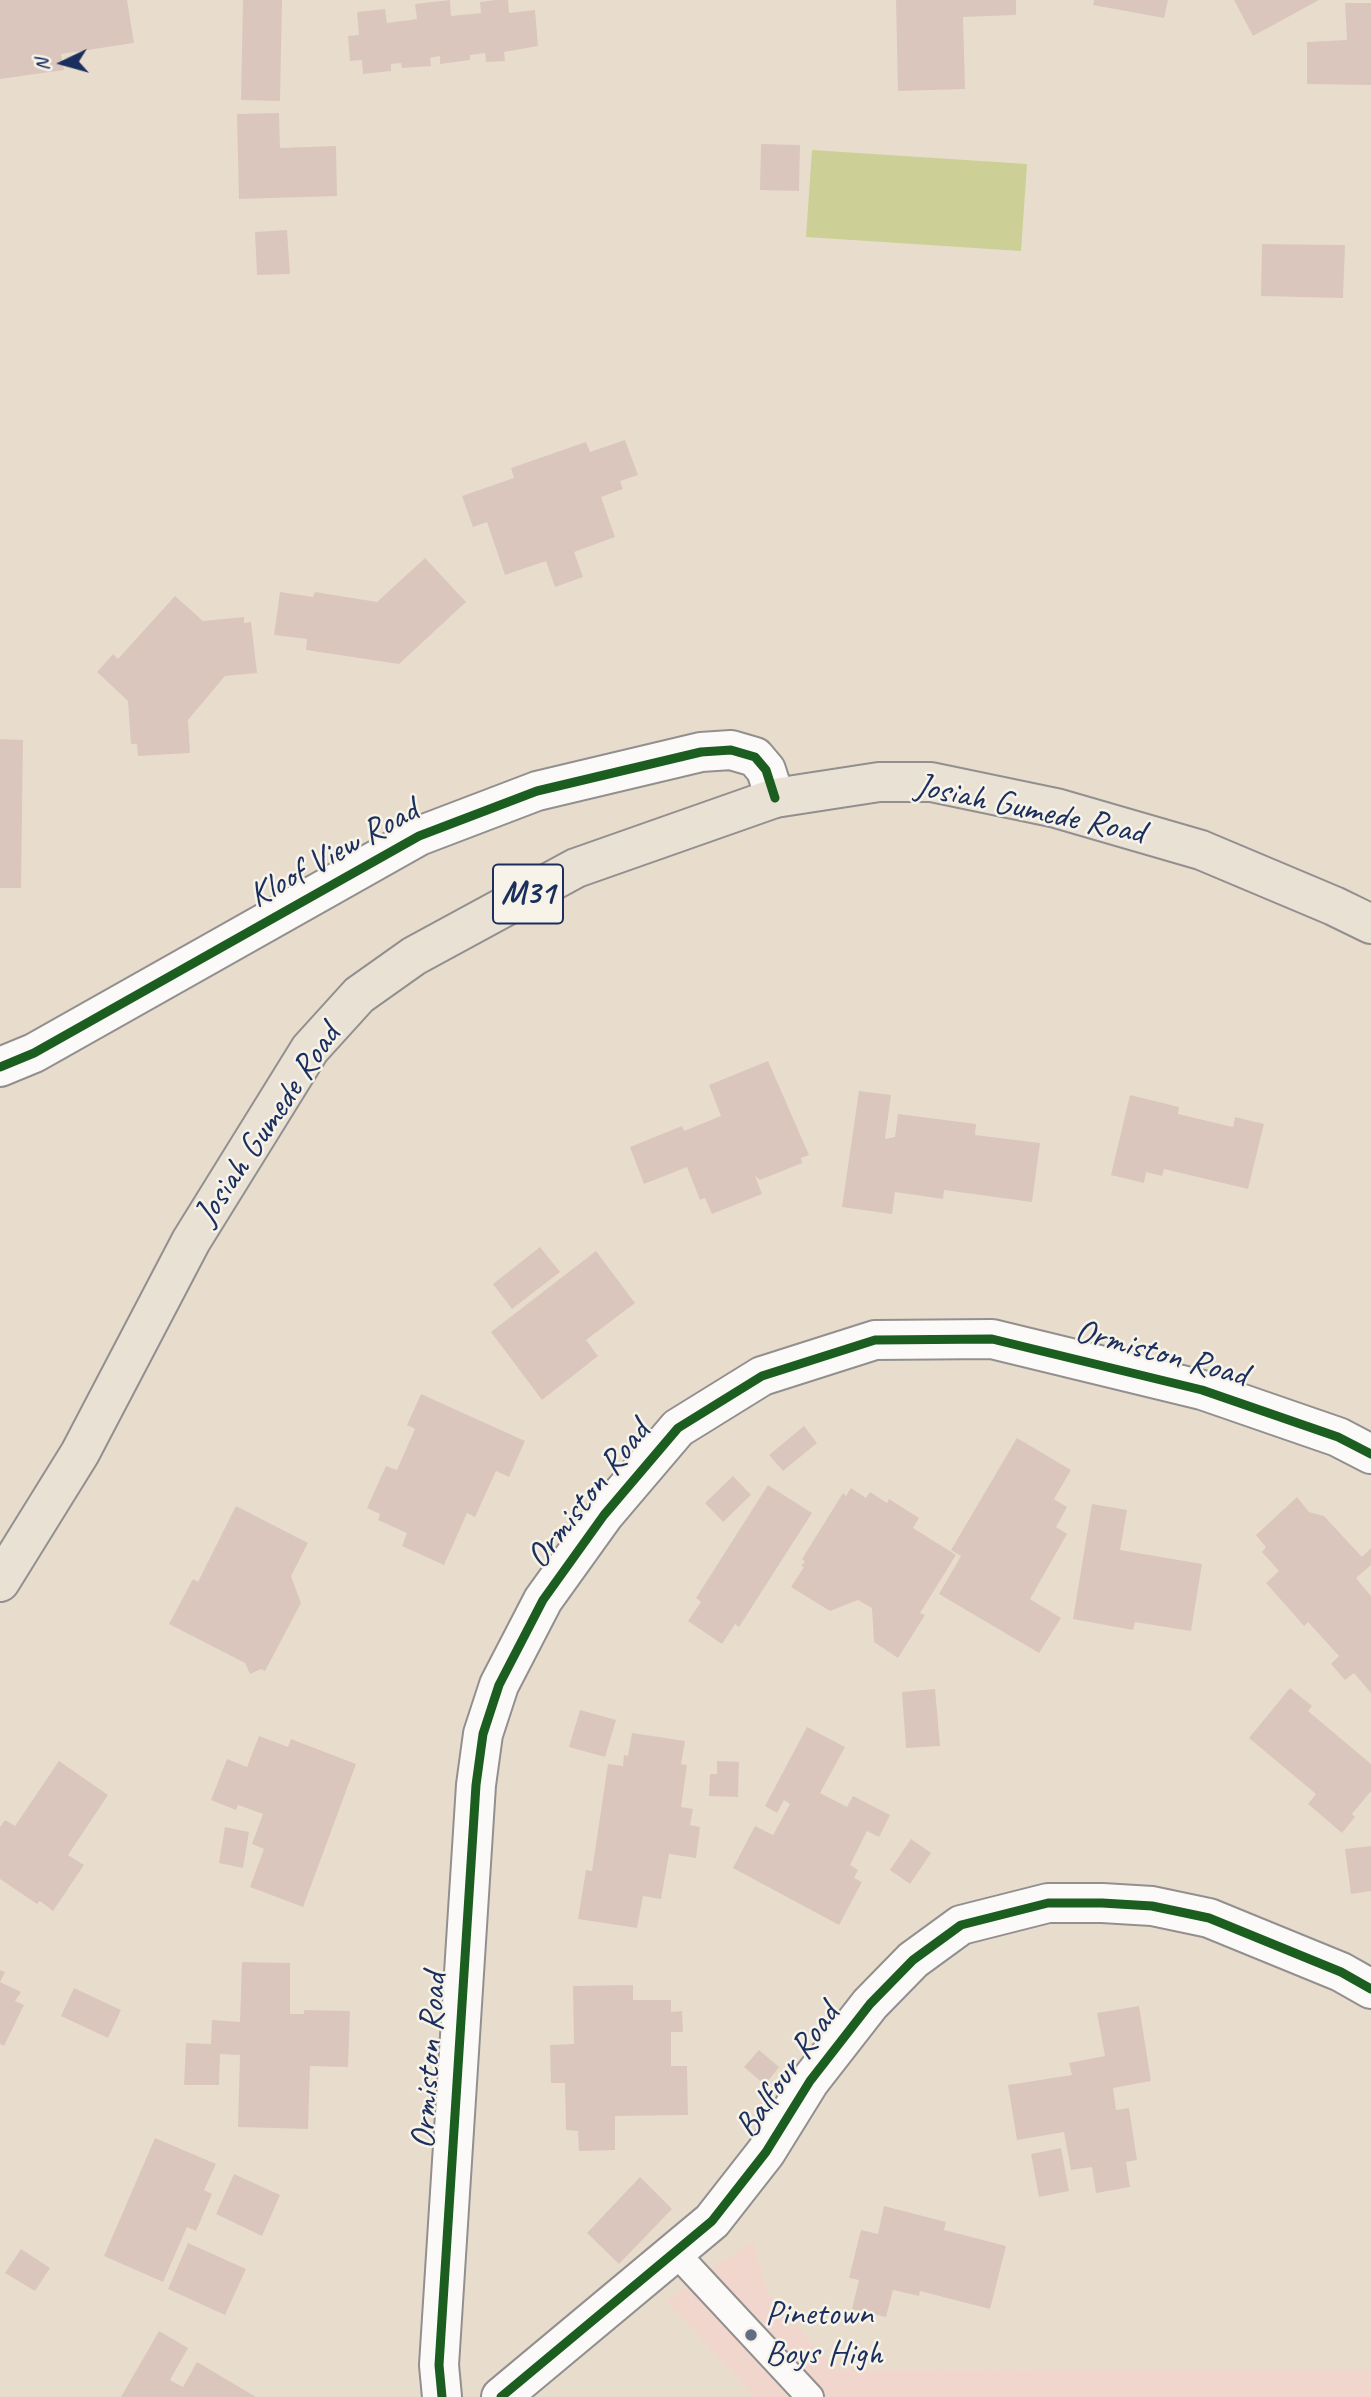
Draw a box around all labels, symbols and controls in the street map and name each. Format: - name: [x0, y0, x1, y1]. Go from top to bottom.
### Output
- north arrow: [28, 28, 98, 98]
- text: N: [30, 58, 55, 72]
- street label: Josiah Gumede Road: [912, 765, 1148, 855]
- street label: Kloof View Road: [242, 790, 426, 918]
- road number: M31: [493, 864, 563, 923]
- street label: Josiah Gumede Road: [185, 1017, 351, 1233]
- street label: Ormiston Road: [1070, 1311, 1252, 1397]
- street label: Ormiston Road: [518, 1412, 660, 1578]
- street label: Ormiston Road: [403, 1971, 457, 2151]
- street label: Balfour Road: [726, 1996, 850, 2146]
- place label: Pinetown Boys High: [765, 2294, 882, 2376]
- marker: Pinetown Boys High: [743, 2327, 759, 2343]

